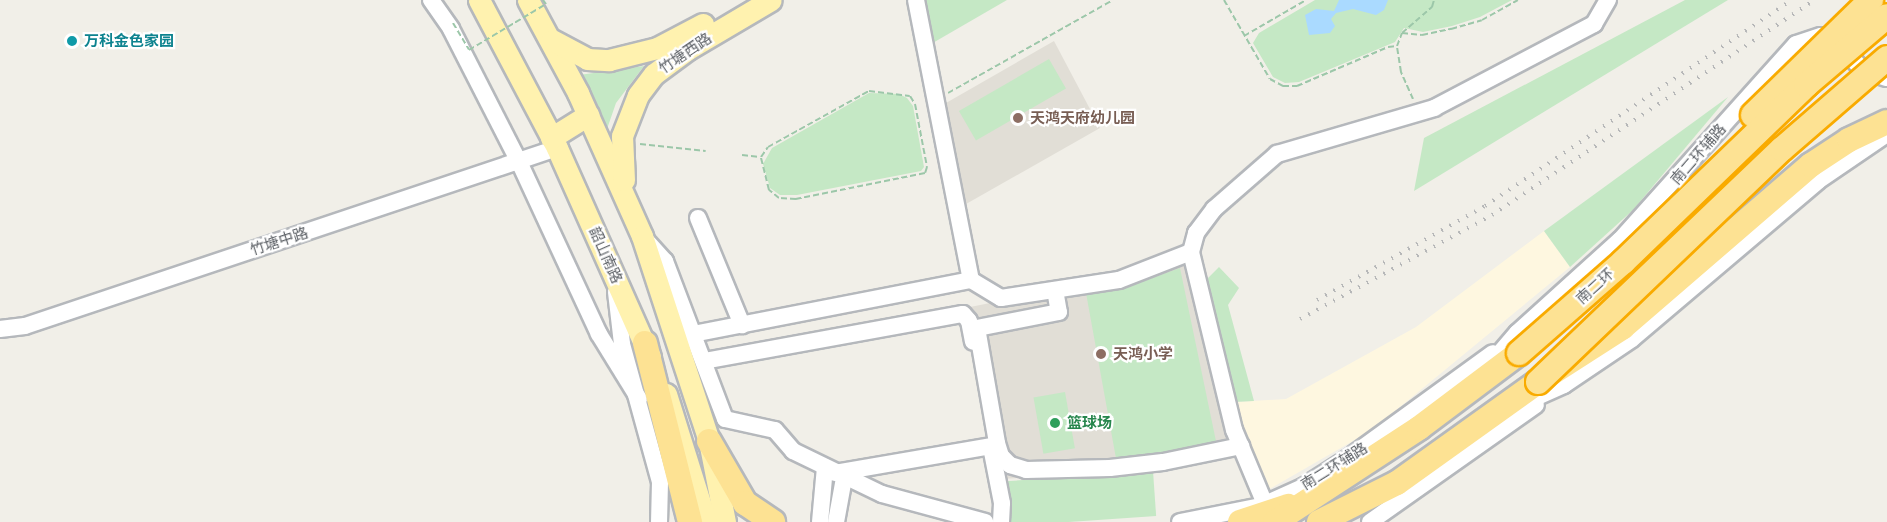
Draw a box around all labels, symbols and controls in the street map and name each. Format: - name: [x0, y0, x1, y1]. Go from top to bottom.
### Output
- street label: 竹塘西路: [655, 29, 715, 77]
- place label: 万科金色家园: [84, 32, 174, 50]
- marker: 万科金色家园: [65, 34, 79, 48]
- place label: 天鸿天府幼儿园: [1030, 109, 1135, 127]
- marker: 天鸿天府幼儿园: [1011, 111, 1025, 125]
- street label: 南二环辅路: [1667, 120, 1729, 188]
- street label: 竹塘中路: [248, 223, 310, 259]
- street label: 韶山南路: [586, 224, 626, 286]
- street label: 南二环: [1572, 264, 1618, 308]
- place label: 天鸿小学: [1113, 345, 1173, 363]
- marker: 天鸿小学: [1094, 347, 1108, 361]
- place label: 篮球场: [1067, 414, 1112, 432]
- marker: 篮球场: [1048, 416, 1062, 430]
- street label: 南二环辅路: [1297, 438, 1371, 494]

